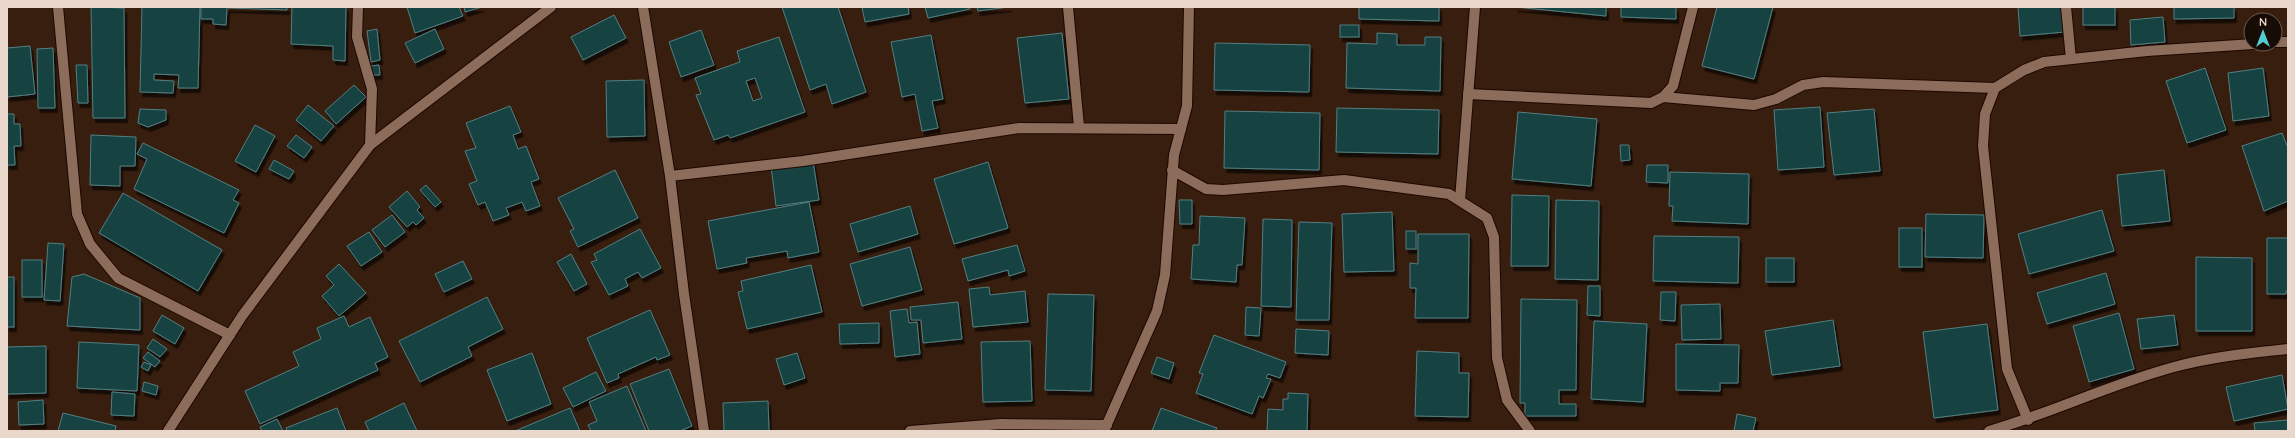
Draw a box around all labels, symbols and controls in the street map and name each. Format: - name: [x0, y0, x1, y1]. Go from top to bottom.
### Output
- north arrow: [2243, 12, 2283, 52]
- text: N: [2259, 15, 2267, 29]

